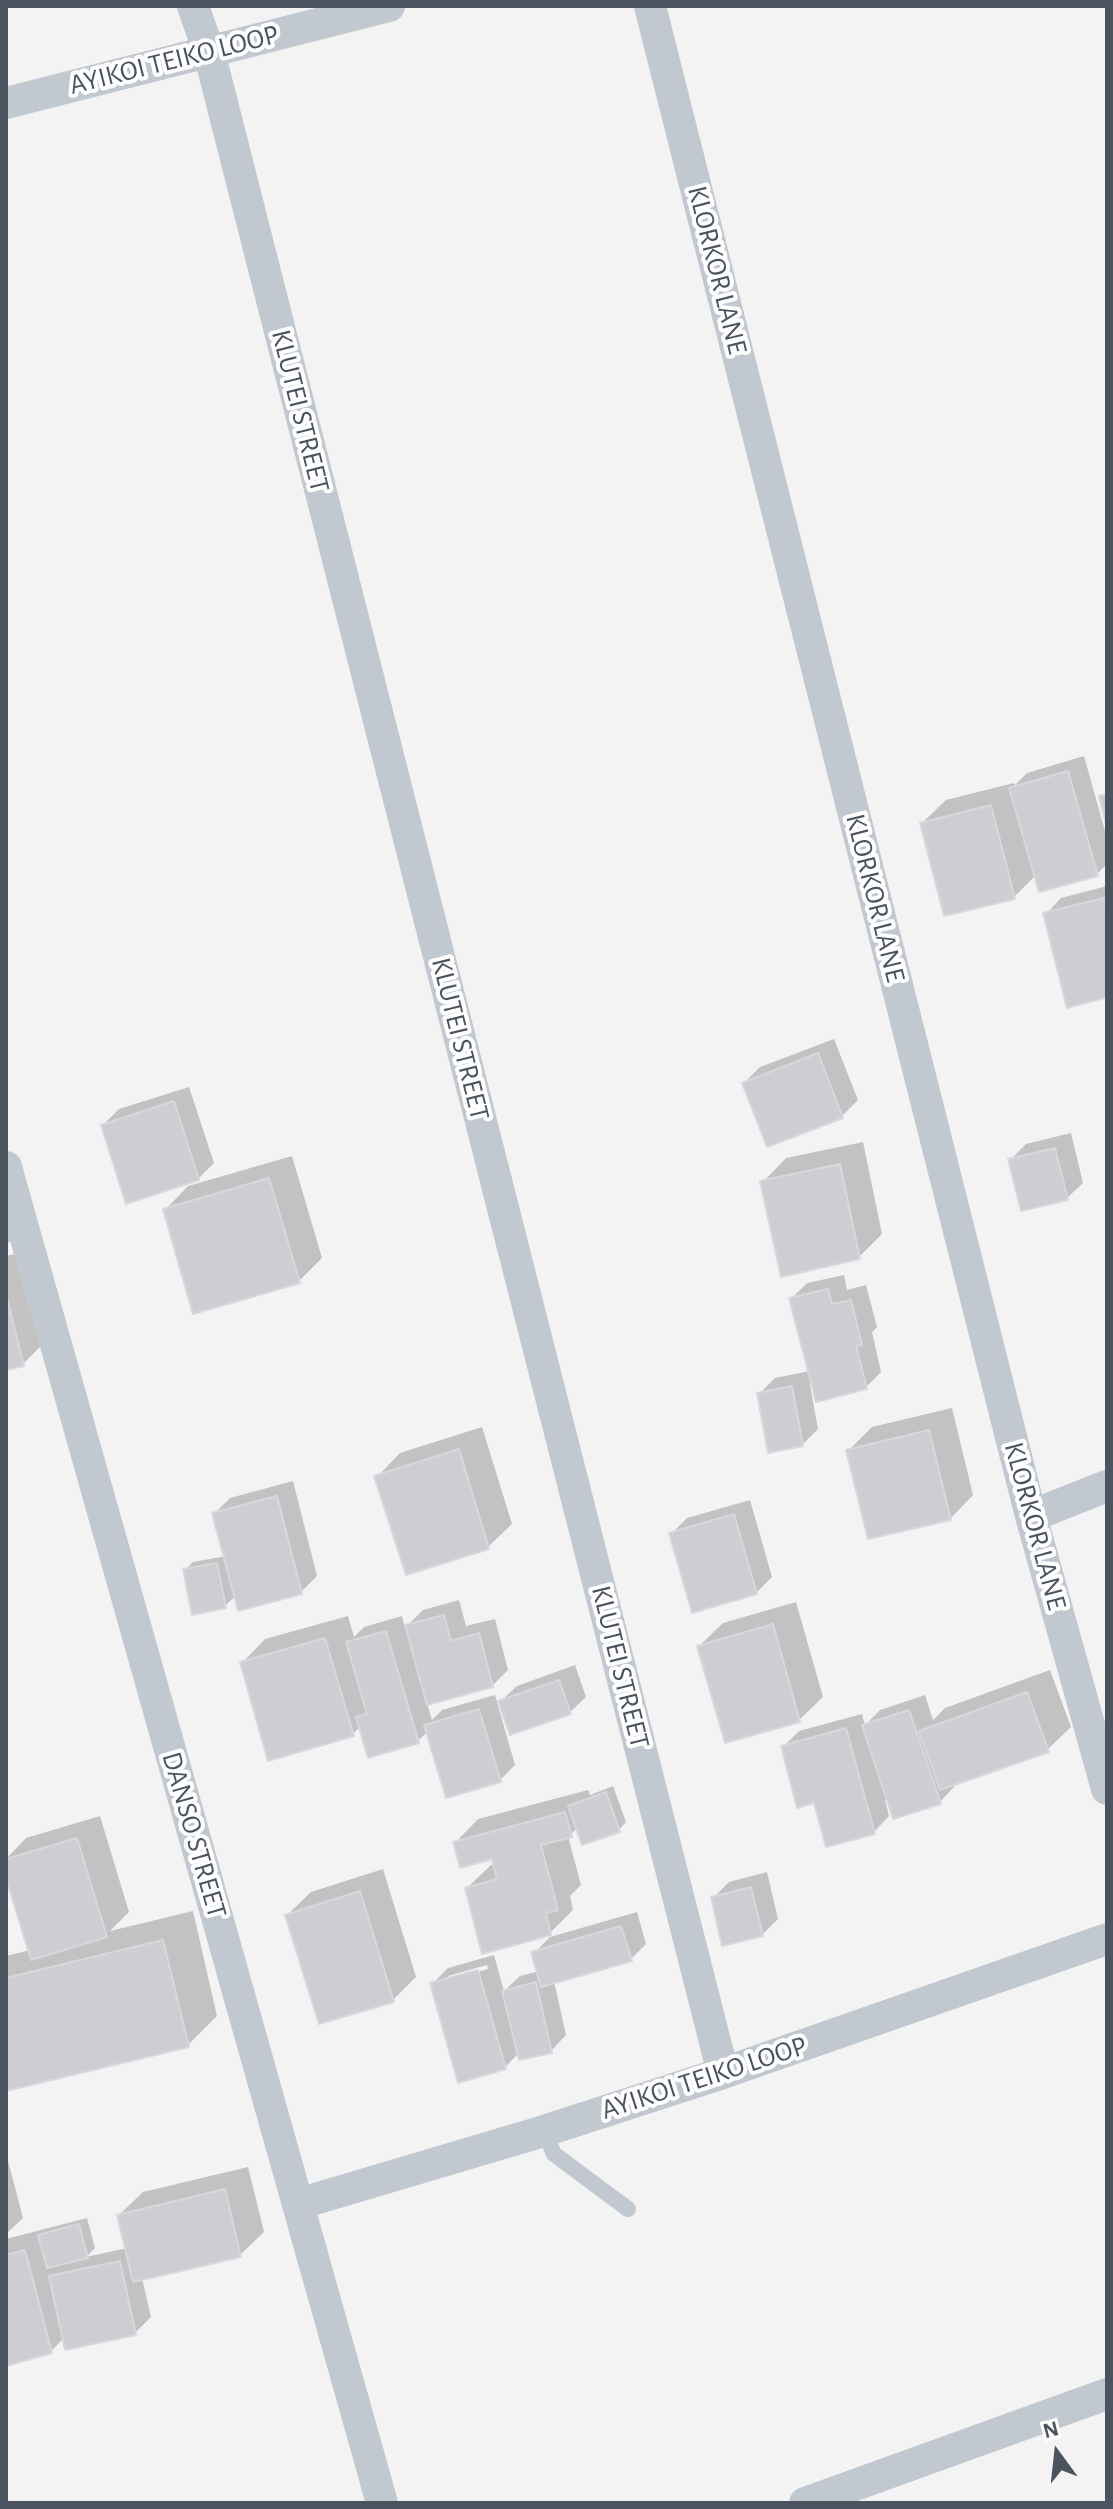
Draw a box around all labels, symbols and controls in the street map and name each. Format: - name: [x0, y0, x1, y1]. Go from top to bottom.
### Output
- street label: AYIKOI TEIKO LOOP: [66, 18, 282, 102]
- street label: KLORKOR LANE: [680, 182, 754, 358]
- street label: KLUTEI STREET: [264, 326, 336, 496]
- street label: KLORKOR LANE: [838, 810, 912, 986]
- street label: KLUTEI STREET: [424, 954, 496, 1124]
- street label: KLORKOR LANE: [996, 1438, 1074, 1614]
- street label: KLUTEI STREET: [584, 1582, 656, 1752]
- street label: DANSO STREET: [154, 1748, 234, 1922]
- street label: AYIKOI TEIKO LOOP: [597, 2029, 811, 2127]
- north arrow: [1017, 2413, 1097, 2493]
- text: N: [1041, 2417, 1061, 2442]

